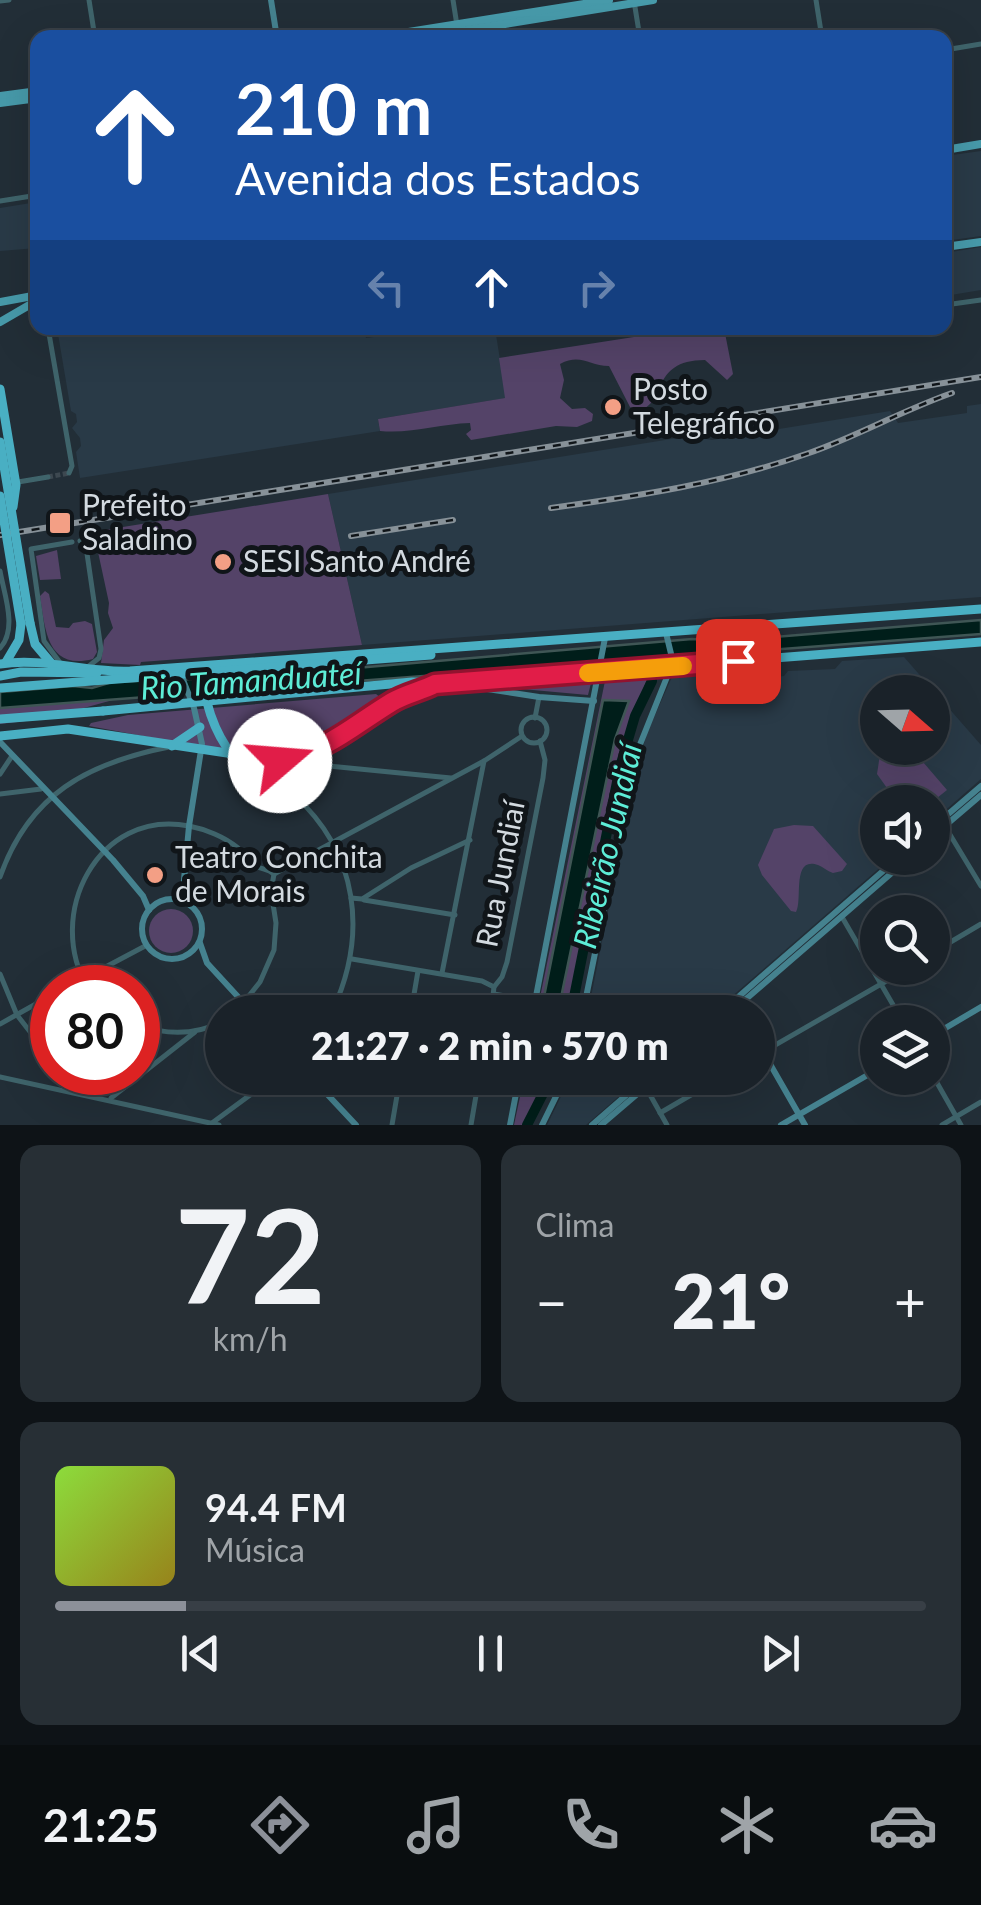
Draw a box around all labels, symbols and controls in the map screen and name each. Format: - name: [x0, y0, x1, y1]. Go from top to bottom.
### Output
- text: 210 m: [235, 66, 432, 150]
- icon: ahead: [70, 70, 200, 200]
- text: Avenida dos Estados: [235, 151, 641, 205]
- icon: left: [359, 260, 414, 315]
- icon: ahead: [464, 260, 519, 315]
- icon: right: [569, 260, 624, 315]
- place label: Posto Telegráfico: [633, 370, 775, 440]
- marker: Posto Telegráfico: [602, 396, 624, 418]
- place label: Prefeito Saladino: [82, 486, 193, 556]
- marker: Prefeito Saladino: [47, 510, 73, 536]
- place label: SESI Santo André: [243, 542, 471, 578]
- marker: SESI Santo André: [212, 551, 234, 573]
- pin: [696, 619, 781, 704]
- icon: arrive: [711, 634, 766, 689]
- water label: Rio Tamanduateí: [139, 652, 365, 707]
- north arrow: [860, 675, 950, 765]
- map controls: [860, 675, 950, 1095]
- position arrow: [228, 709, 332, 813]
- water label: Ribeirão Jundiaí: [564, 737, 650, 952]
- button: sound: [860, 785, 950, 875]
- street label: Rua Jundiaí: [467, 796, 531, 950]
- place label: Teatro Conchita de Morais: [175, 838, 383, 908]
- marker: Teatro Conchita de Morais: [144, 864, 166, 886]
- button: search: [860, 895, 950, 985]
- speed limit sign: 80: [30, 965, 160, 1095]
- button: layers: [860, 1005, 950, 1095]
- text: 21:27 · 2 min · 570 m: [311, 1022, 669, 1068]
- text: 72: [175, 1176, 326, 1332]
- text: Clima: [536, 1205, 614, 1244]
- text: 21°: [672, 1255, 790, 1345]
- text: −: [536, 1268, 567, 1334]
- text: +: [894, 1268, 926, 1334]
- text: km/h: [213, 1319, 288, 1358]
- text: 94.4 FM: [205, 1484, 347, 1530]
- text: Música: [205, 1530, 305, 1569]
- icon: previous: [173, 1626, 228, 1681]
- icon: pause: [463, 1626, 518, 1681]
- icon: next: [753, 1626, 808, 1681]
- icon: directions: [245, 1790, 315, 1860]
- icon: music: [401, 1790, 471, 1860]
- icon: phone: [556, 1790, 626, 1860]
- icon: climate: [712, 1790, 782, 1860]
- icon: car: [868, 1790, 938, 1860]
- text: 21:25: [43, 1798, 159, 1852]

